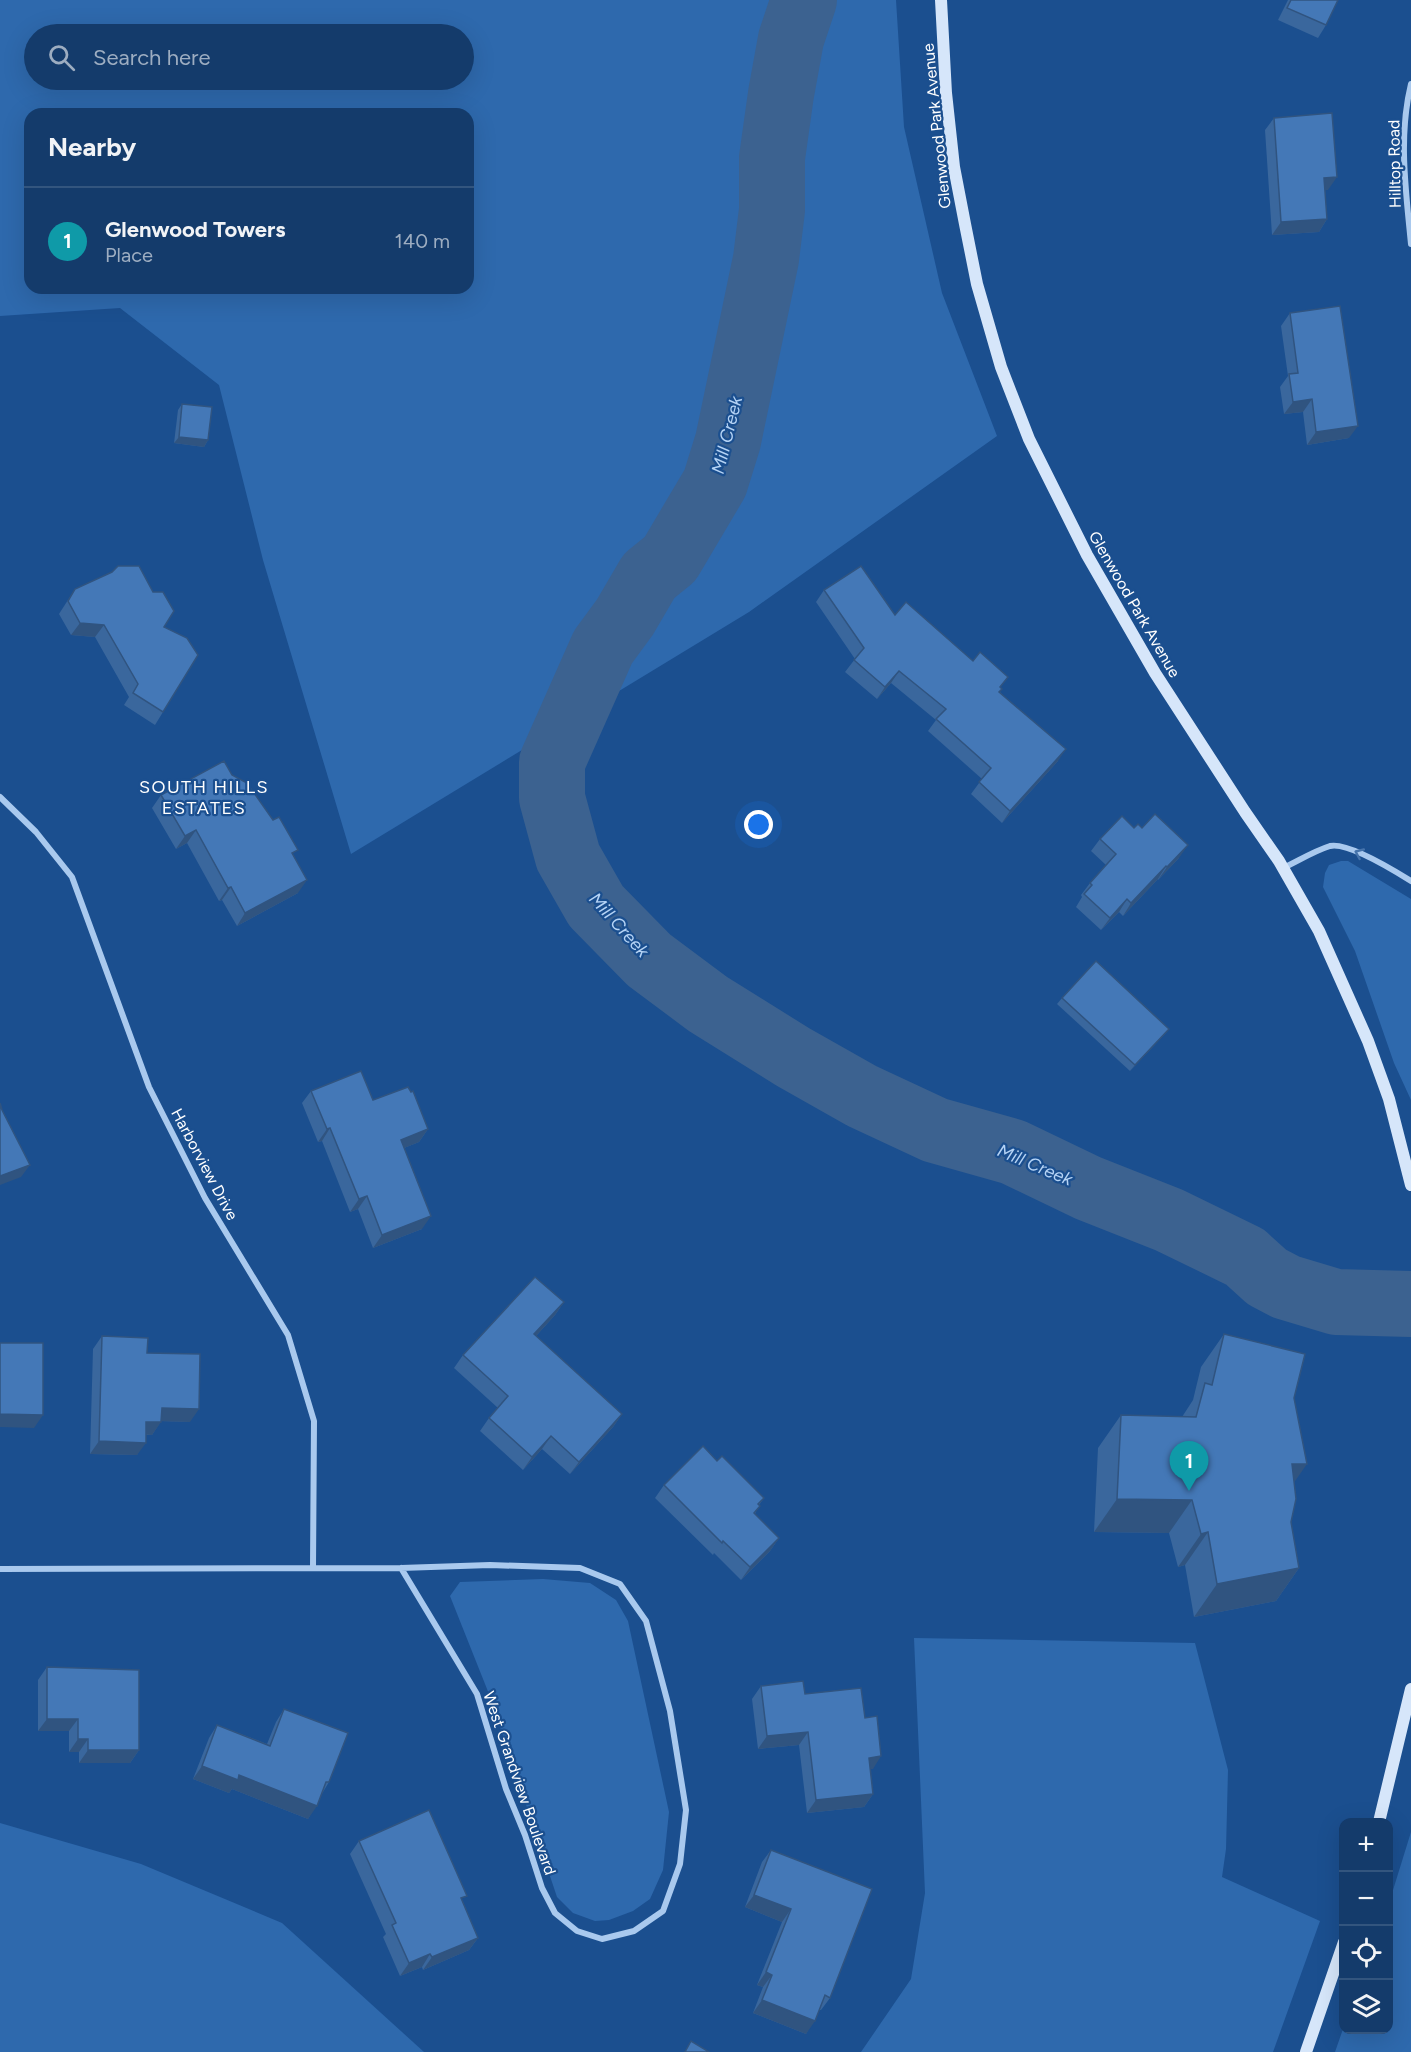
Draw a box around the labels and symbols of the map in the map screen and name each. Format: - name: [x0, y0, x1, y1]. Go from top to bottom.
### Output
- street label: Glenwood Park Avenue: [918, 42, 955, 209]
- street label: Hilltop Road: [1384, 120, 1405, 208]
- water label: Mill Creek: [707, 393, 748, 476]
- street label: Glenwood Park Avenue: [1085, 528, 1184, 681]
- district label: SOUTH HILLS ESTATES: [139, 776, 269, 819]
- your location: [744, 810, 773, 839]
- one-way arrow: [1355, 849, 1366, 861]
- water label: Mill Creek: [584, 888, 655, 963]
- street label: Harborview Drive: [167, 1105, 242, 1224]
- water label: Mill Creek: [994, 1139, 1077, 1191]
- pin: 1: [1170, 1442, 1208, 1491]
- street label: West Grandview Boulevard: [479, 1689, 560, 1878]

